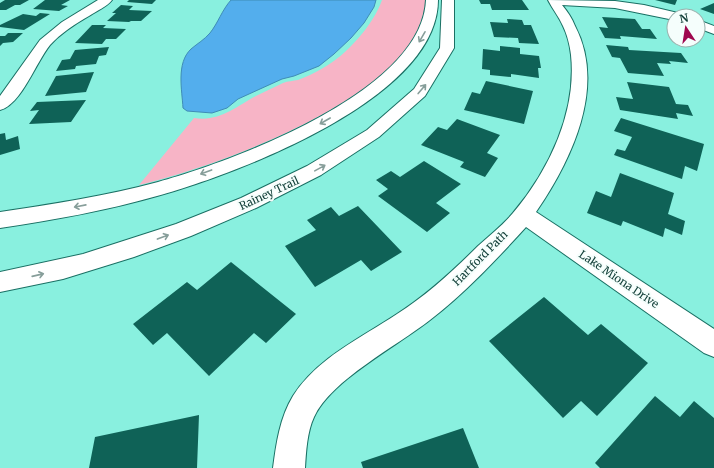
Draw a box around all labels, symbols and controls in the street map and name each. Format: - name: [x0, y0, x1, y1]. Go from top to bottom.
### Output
- north arrow: [666, 8, 706, 48]
- text: N: [678, 10, 690, 26]
- one-way arrow: [417, 31, 425, 43]
- one-way arrow: [417, 83, 426, 94]
- one-way arrow: [319, 117, 331, 125]
- one-way arrow: [314, 163, 326, 171]
- one-way arrow: [200, 169, 212, 177]
- street label: Rainey Trail: [237, 173, 302, 213]
- one-way arrow: [74, 202, 87, 210]
- street label: Hartford Path: [449, 227, 511, 289]
- one-way arrow: [156, 233, 168, 241]
- street label: Lake Miona Drive: [576, 247, 662, 311]
- one-way arrow: [31, 270, 44, 278]

